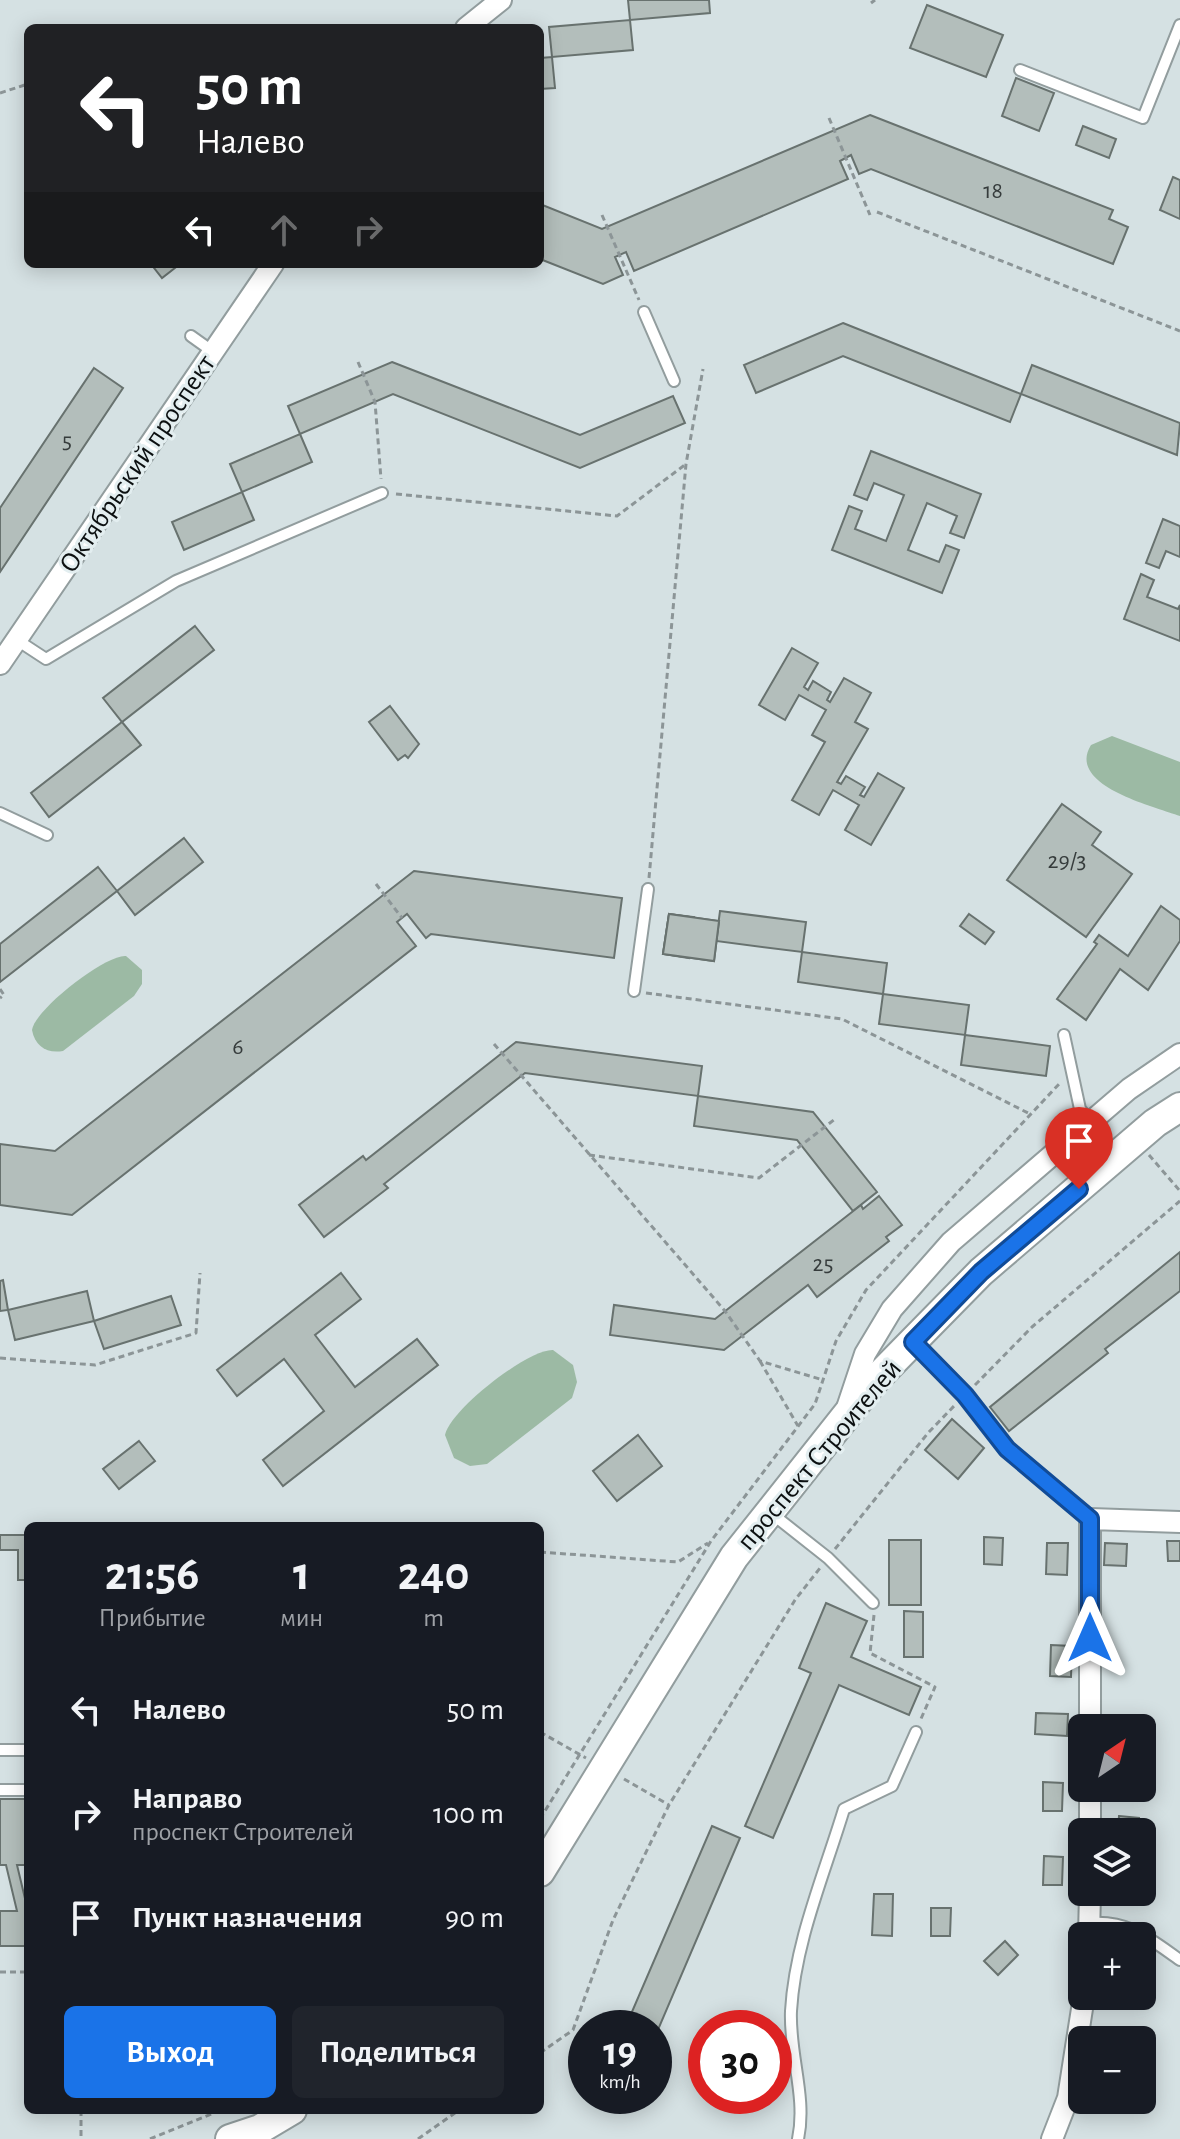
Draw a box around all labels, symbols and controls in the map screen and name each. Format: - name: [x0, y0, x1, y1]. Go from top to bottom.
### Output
- icon: left: [64, 56, 168, 160]
- text: 50 m: [196, 59, 303, 115]
- text: Налево: [196, 124, 305, 160]
- house number: 18: [983, 179, 1003, 203]
- icon: left: [178, 208, 222, 252]
- icon: ahead: [262, 208, 306, 252]
- icon: right: [346, 208, 390, 252]
- street label: Октябрьский проспект: [55, 349, 221, 578]
- house number: 5: [62, 429, 72, 453]
- house number: 29/3: [1048, 849, 1086, 873]
- house number: 6: [232, 1035, 244, 1059]
- pin: [1045, 1107, 1113, 1189]
- icon: arrive: [1057, 1119, 1101, 1163]
- house number: 25: [813, 1252, 833, 1276]
- street label: проспект Строителей: [732, 1355, 907, 1556]
- text: 21:56: [105, 1551, 199, 1599]
- text: 1: [293, 1551, 310, 1599]
- text: 240: [398, 1551, 469, 1599]
- position arrow: [1048, 1596, 1132, 1680]
- text: Прибытие: [98, 1605, 206, 1631]
- text: мин: [280, 1605, 323, 1631]
- text: m: [423, 1605, 444, 1631]
- icon: left: [64, 1688, 108, 1732]
- text: Налево: [132, 1695, 226, 1725]
- text: 50 m: [447, 1695, 504, 1725]
- north arrow: [1068, 1714, 1156, 1802]
- map controls: [1068, 1714, 1156, 2114]
- text: Направо: [132, 1784, 242, 1814]
- icon: right: [64, 1792, 108, 1836]
- text: 100 m: [433, 1799, 504, 1829]
- button: layers: [1068, 1818, 1156, 1906]
- text: проспект Строителей: [132, 1819, 354, 1845]
- icon: arrive: [64, 1896, 108, 1940]
- text: Пункт назначения: [132, 1903, 363, 1933]
- text: 90 m: [445, 1903, 504, 1933]
- button: +: [1068, 1922, 1156, 2010]
- button: Выход: [64, 2006, 276, 2098]
- button: Поделиться: [292, 2006, 504, 2098]
- speed limit sign: 30: [688, 2010, 792, 2114]
- button: −: [1068, 2026, 1156, 2114]
- text: 19: [603, 2032, 637, 2072]
- text: km/h: [599, 2072, 641, 2092]

